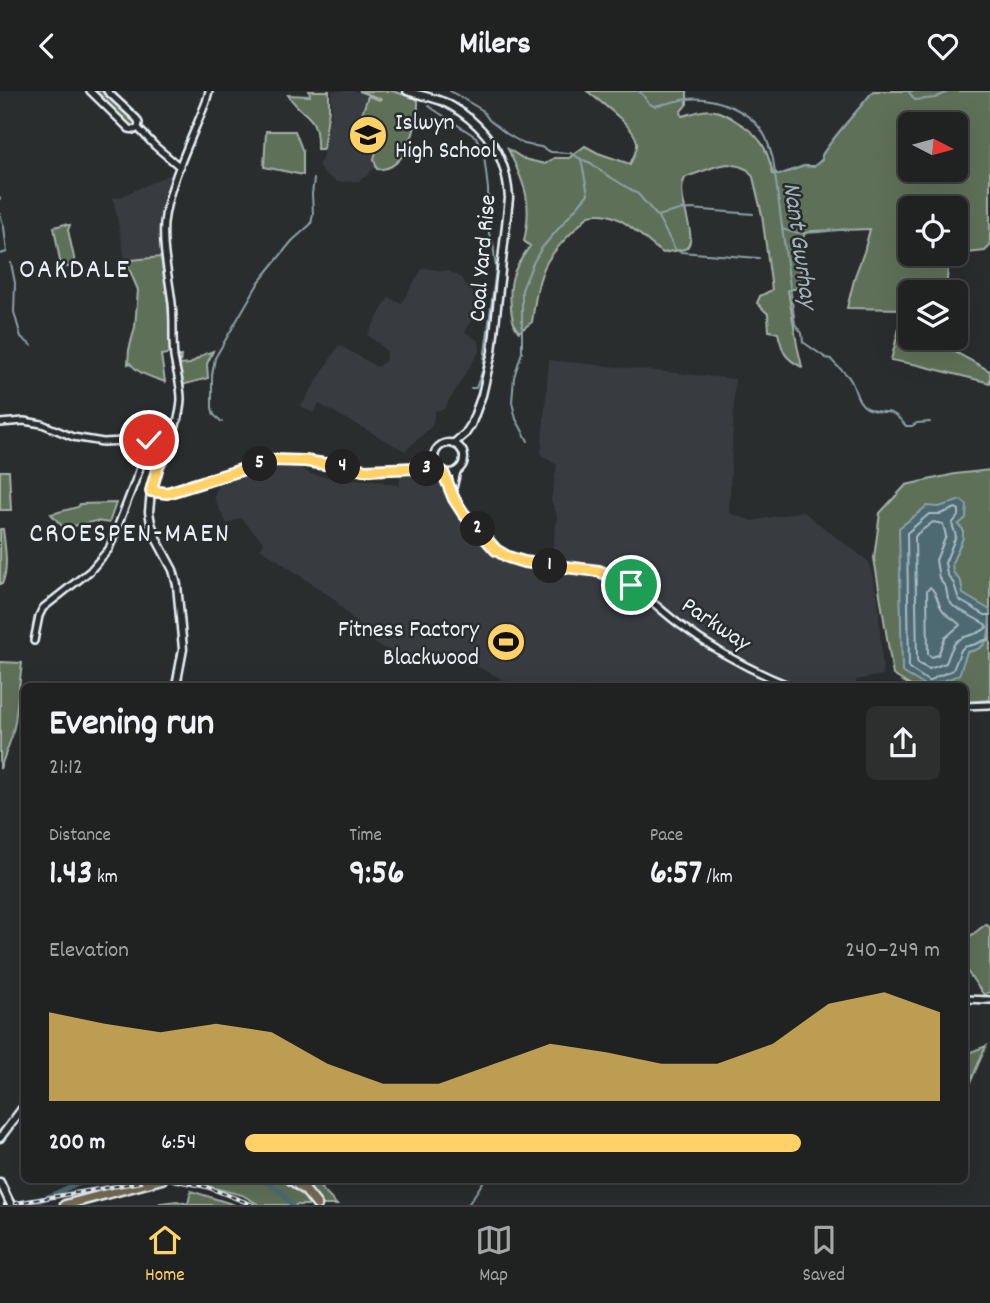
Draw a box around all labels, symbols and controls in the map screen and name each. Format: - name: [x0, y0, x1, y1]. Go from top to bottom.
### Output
- text: Milers: [459, 23, 531, 69]
- icon: back: [28, 27, 66, 65]
- icon: heart: [924, 27, 962, 65]
- place label: Islwyn High School: [395, 107, 497, 169]
- north arrow: [898, 112, 968, 182]
- map controls: [898, 112, 968, 350]
- school or university icon: Islwyn High School: [347, 114, 389, 156]
- water label: Nant Gwrhay: [771, 180, 826, 314]
- street label: Coal Yard Rise: [461, 193, 506, 323]
- button: locate: [898, 196, 968, 266]
- district label: OAKDALE: [19, 252, 131, 292]
- button: layers: [898, 280, 968, 350]
- pin: [119, 410, 179, 470]
- icon: check: [130, 421, 168, 459]
- pin: 5: [243, 447, 278, 481]
- pin: 4: [326, 449, 360, 485]
- text: 5: [255, 450, 264, 477]
- pin: 3: [410, 451, 444, 487]
- text: 4: [339, 453, 346, 480]
- text: 3: [422, 455, 431, 482]
- pin: 2: [461, 511, 496, 547]
- text: 2: [473, 515, 482, 542]
- district label: CROESPEN-MAEN: [29, 516, 231, 556]
- pin: 1: [532, 549, 568, 583]
- text: 1: [547, 552, 552, 579]
- pin: [601, 555, 661, 615]
- icon: arrive: [612, 566, 650, 604]
- street label: Parkway: [674, 590, 758, 662]
- place label: Fitness Factory Blackwood: [338, 614, 480, 676]
- sports icon: Fitness Factory Blackwood: [485, 621, 527, 663]
- text: Evening run: [49, 698, 214, 753]
- button: share: [866, 706, 940, 780]
- text: 21:12: [49, 752, 83, 785]
- text: Distance: [49, 823, 111, 850]
- text: Time: [349, 823, 382, 850]
- text: Pace: [650, 823, 683, 850]
- text: 1.43: [49, 850, 93, 900]
- text: 9:56: [349, 850, 405, 900]
- text: 6:57: [650, 850, 702, 900]
- text: km: [93, 865, 118, 892]
- text: /km: [702, 865, 733, 892]
- text: Elevation: [49, 935, 129, 968]
- text: 240–249 m: [845, 935, 940, 968]
- text: 200 m: [49, 1127, 105, 1160]
- text: 6:54: [161, 1127, 196, 1160]
- tab: Home: [145, 1221, 185, 1290]
- tab: Map: [475, 1221, 513, 1290]
- tab: Saved: [803, 1221, 845, 1290]

